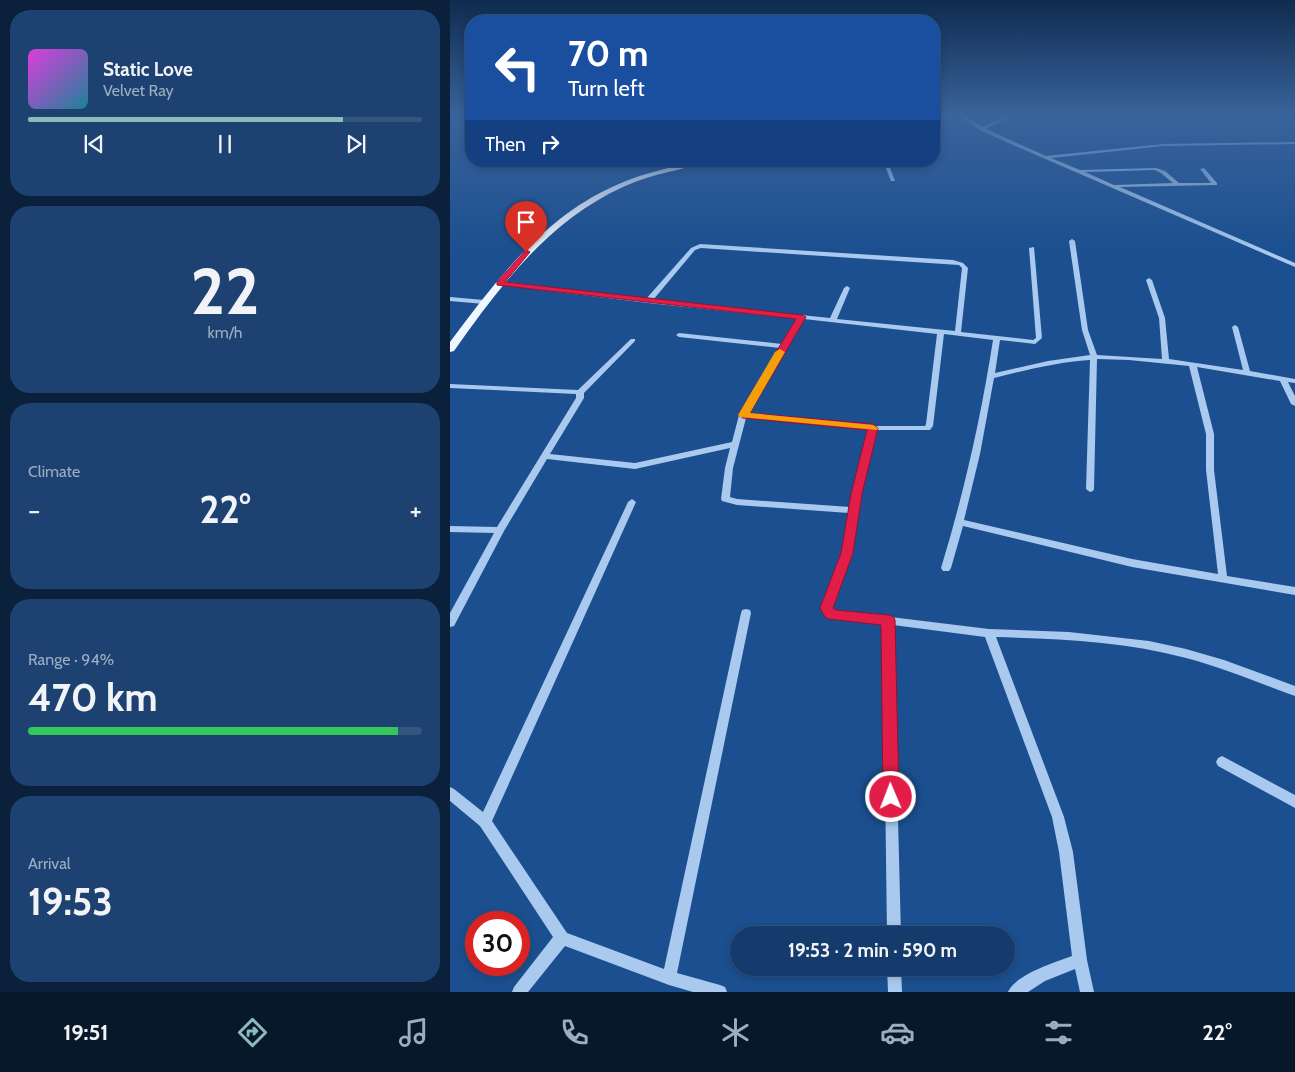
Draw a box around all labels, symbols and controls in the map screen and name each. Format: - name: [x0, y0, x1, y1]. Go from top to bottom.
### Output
- text: 70 m: [568, 32, 649, 75]
- icon: left: [485, 35, 550, 100]
- text: Static Love: [103, 58, 193, 81]
- text: Turn left: [568, 75, 645, 102]
- text: Velvet Ray: [103, 81, 174, 100]
- icon: previous: [80, 130, 108, 158]
- icon: pause: [211, 130, 239, 158]
- icon: next: [342, 130, 370, 158]
- icon: right: [536, 130, 564, 158]
- text: Then: [485, 133, 526, 156]
- pin: [505, 201, 547, 252]
- icon: arrive: [512, 208, 540, 236]
- text: 22: [191, 251, 259, 330]
- text: km/h: [207, 323, 243, 342]
- text: Climate: [28, 462, 80, 481]
- text: 22°: [199, 486, 251, 533]
- text: −: [28, 493, 40, 527]
- text: +: [410, 493, 422, 527]
- text: Range · 94%: [28, 650, 114, 669]
- text: 470 km: [28, 674, 157, 721]
- position arrow: [864, 770, 916, 822]
- text: Arrival: [28, 854, 71, 873]
- text: 19:53: [28, 878, 113, 925]
- speed limit sign: 30: [465, 911, 530, 976]
- text: 19:53 · 2 min · 590 m: [788, 939, 957, 962]
- icon: directions: [235, 1015, 270, 1050]
- icon: music: [396, 1015, 431, 1050]
- icon: phone: [557, 1015, 592, 1050]
- icon: climate: [718, 1015, 753, 1050]
- icon: car: [880, 1015, 915, 1050]
- icon: filters: [1041, 1015, 1076, 1050]
- text: 19:51: [63, 1019, 108, 1046]
- text: 22°: [1202, 1019, 1232, 1046]

